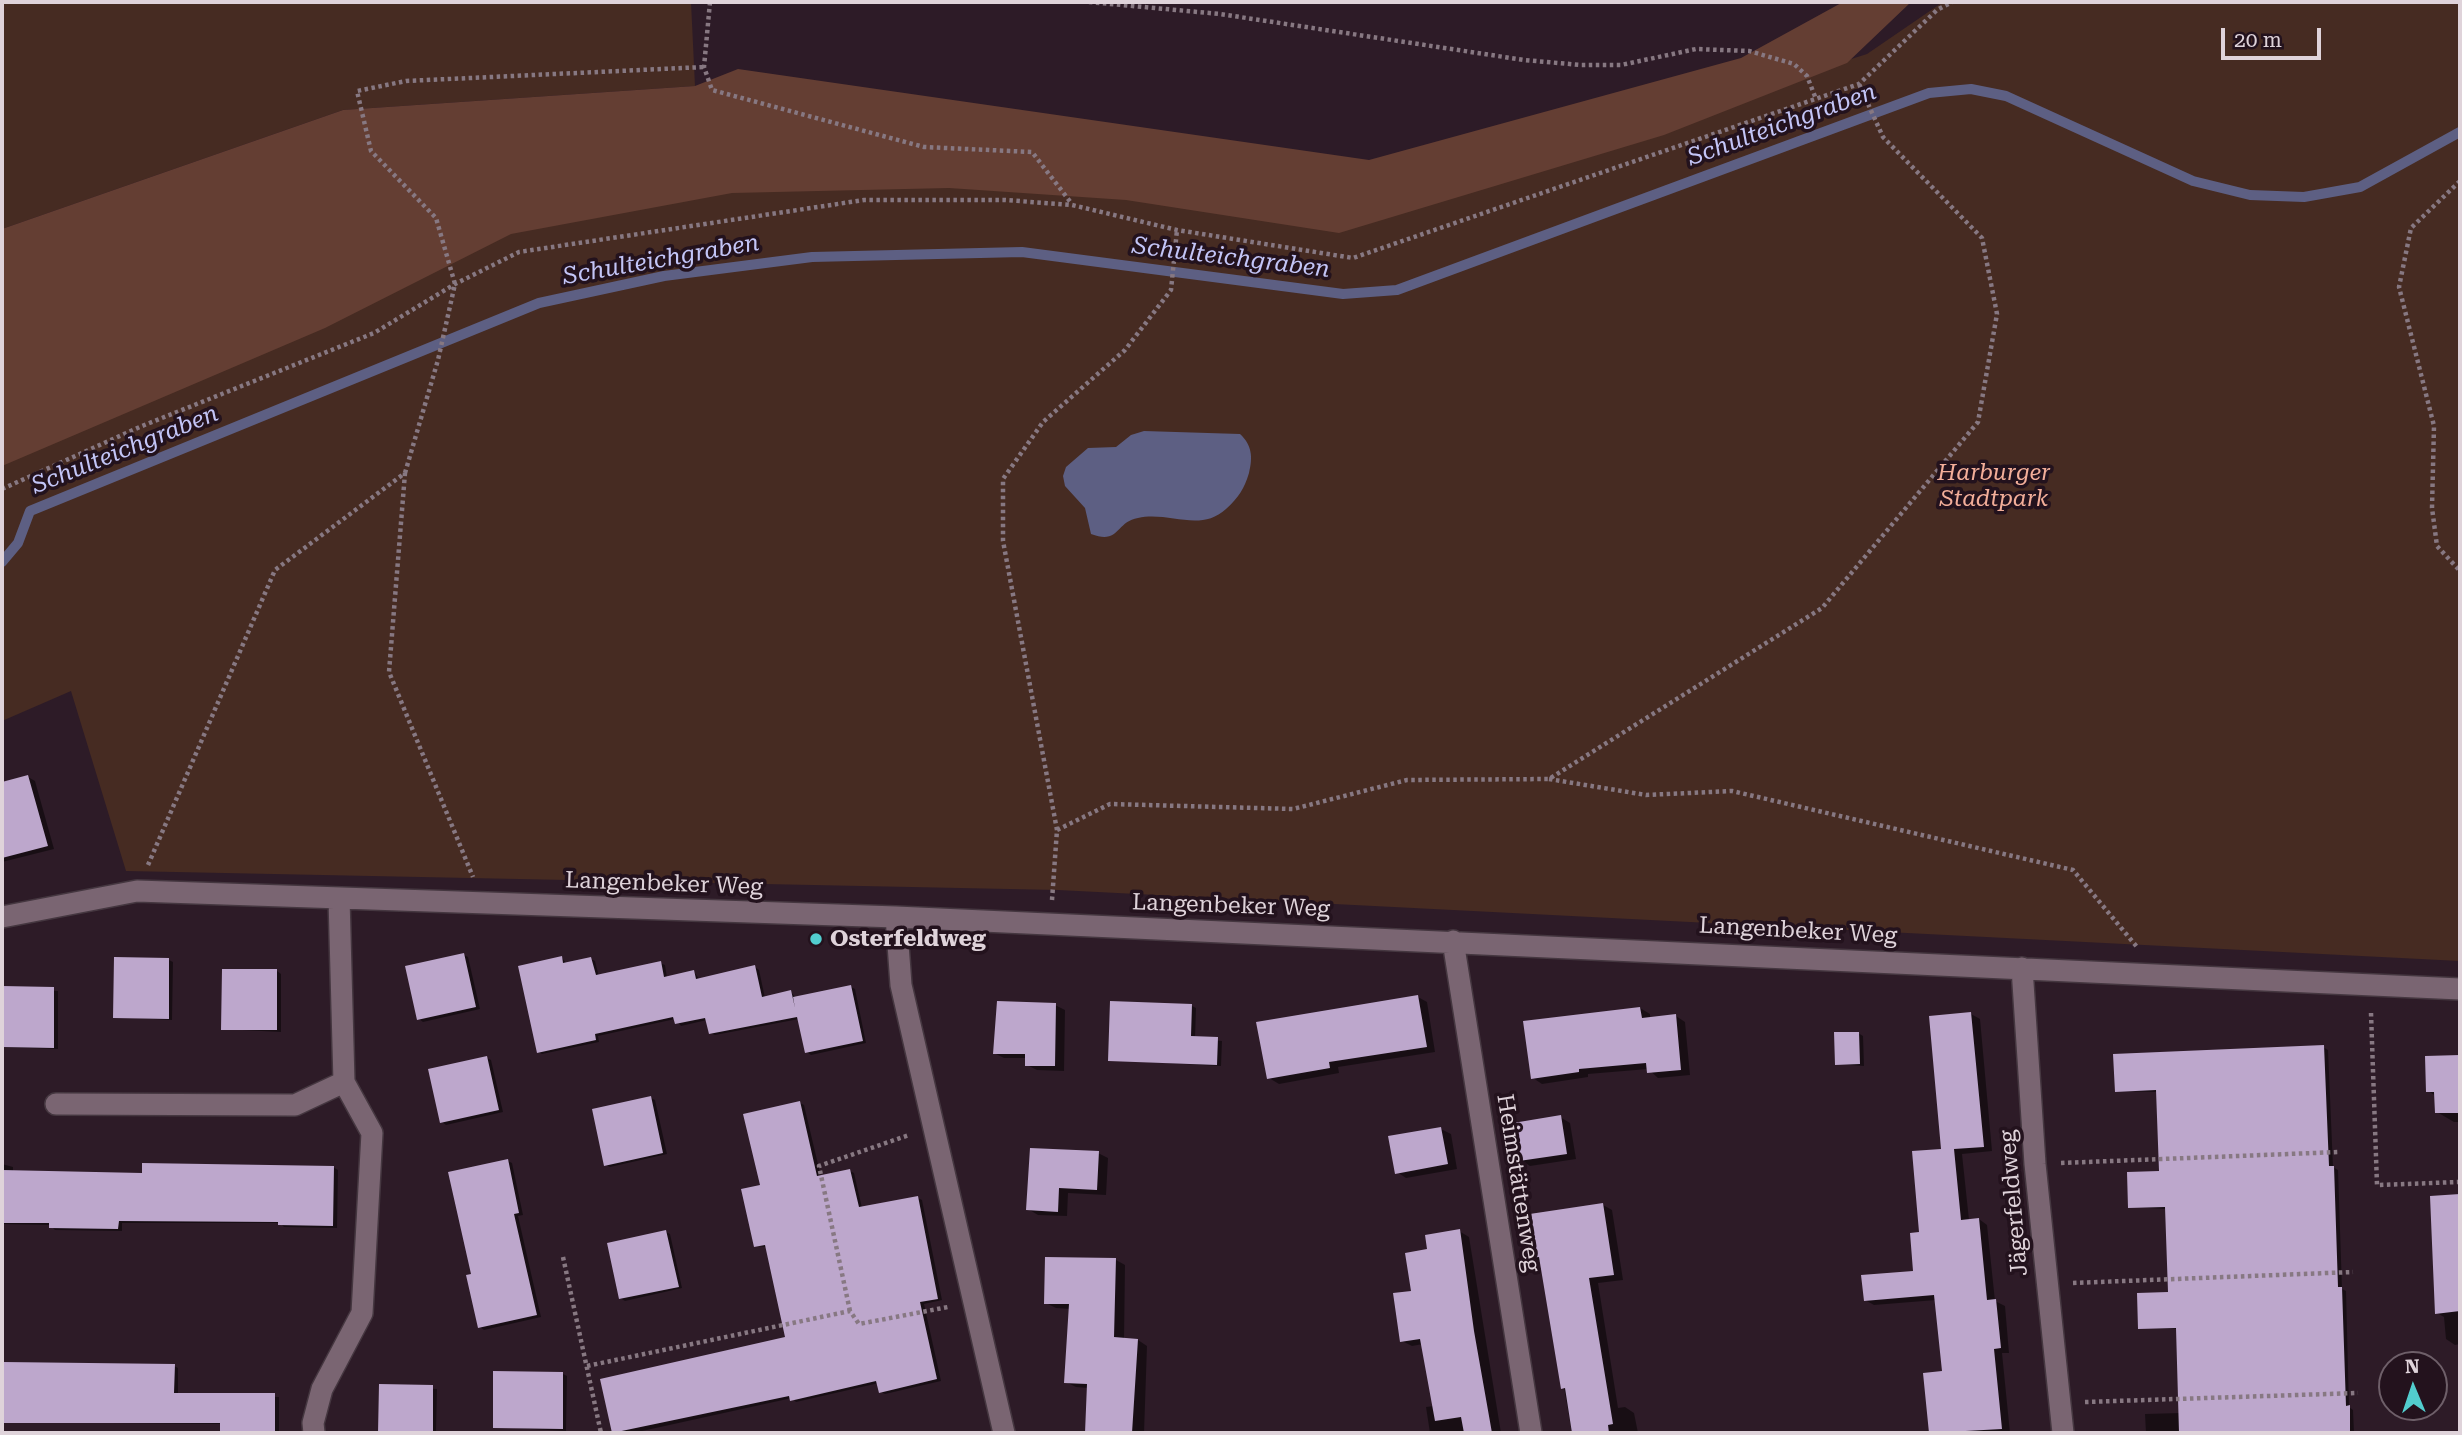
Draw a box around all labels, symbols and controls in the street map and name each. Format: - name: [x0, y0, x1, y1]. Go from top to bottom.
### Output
- scale bar: [2224, 14, 2324, 58]
- text: 20 m: [2234, 28, 2282, 52]
- water label: Schulteichgraben: [1684, 77, 1880, 173]
- water label: Schulteichgraben: [561, 229, 761, 291]
- water label: Schulteichgraben: [1131, 232, 1331, 284]
- water label: Schulteichgraben: [27, 399, 223, 501]
- park label: Harburger Stadtpark: [1937, 459, 2051, 513]
- street label: Langenbeker Weg: [564, 867, 764, 901]
- street label: Langenbeker Weg: [1131, 889, 1331, 923]
- street label: Langenbeker Weg: [1698, 912, 1898, 950]
- place label: Osterfeldweg: [830, 925, 986, 953]
- marker: Osterfeldweg: [808, 931, 824, 947]
- street label: Heimstättenweg: [1490, 1092, 1546, 1274]
- street label: Jägerfeldweg: [1994, 1129, 2034, 1277]
- north arrow: [2378, 1351, 2448, 1421]
- text: N: [2405, 1355, 2420, 1378]

